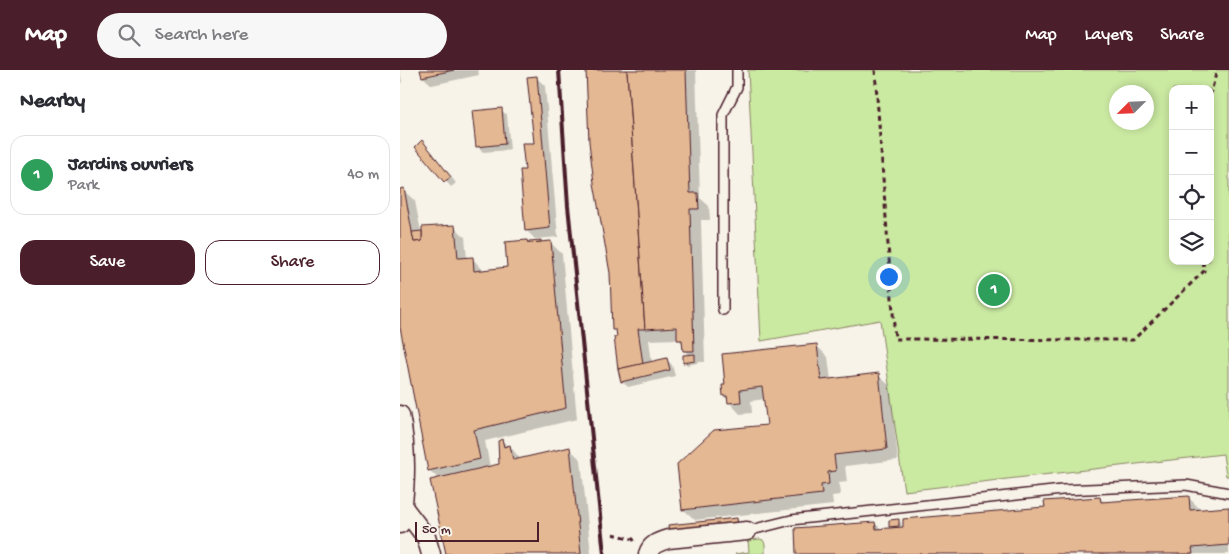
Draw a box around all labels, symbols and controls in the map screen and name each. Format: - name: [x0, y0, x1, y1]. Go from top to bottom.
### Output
- search box: [97, 13, 447, 58]
- text: Map: [25, 21, 67, 50]
- icon: search: [115, 21, 143, 49]
- text: Search here: [155, 24, 248, 47]
- text: Map: [1025, 25, 1057, 46]
- text: Layers: [1085, 25, 1132, 46]
- text: Share: [1160, 25, 1204, 46]
- north arrow: [1109, 85, 1154, 130]
- map controls: [1169, 85, 1214, 265]
- button: +: [1169, 85, 1214, 130]
- text: Nearby: [20, 90, 85, 115]
- button: −: [1169, 130, 1214, 175]
- text: Jardins ouvriers: [68, 154, 193, 177]
- text: 1: [34, 166, 40, 185]
- text: 40 m: [347, 166, 379, 185]
- button: locate: [1169, 175, 1214, 220]
- text: Park: [68, 177, 99, 196]
- button: layers: [1169, 220, 1214, 265]
- button: Save: [20, 240, 195, 285]
- button: Share: [205, 240, 380, 285]
- your location: [876, 264, 902, 290]
- pin: 1: [978, 271, 1010, 309]
- scale bar: [415, 519, 539, 542]
- text: 50 m: [422, 522, 451, 539]

